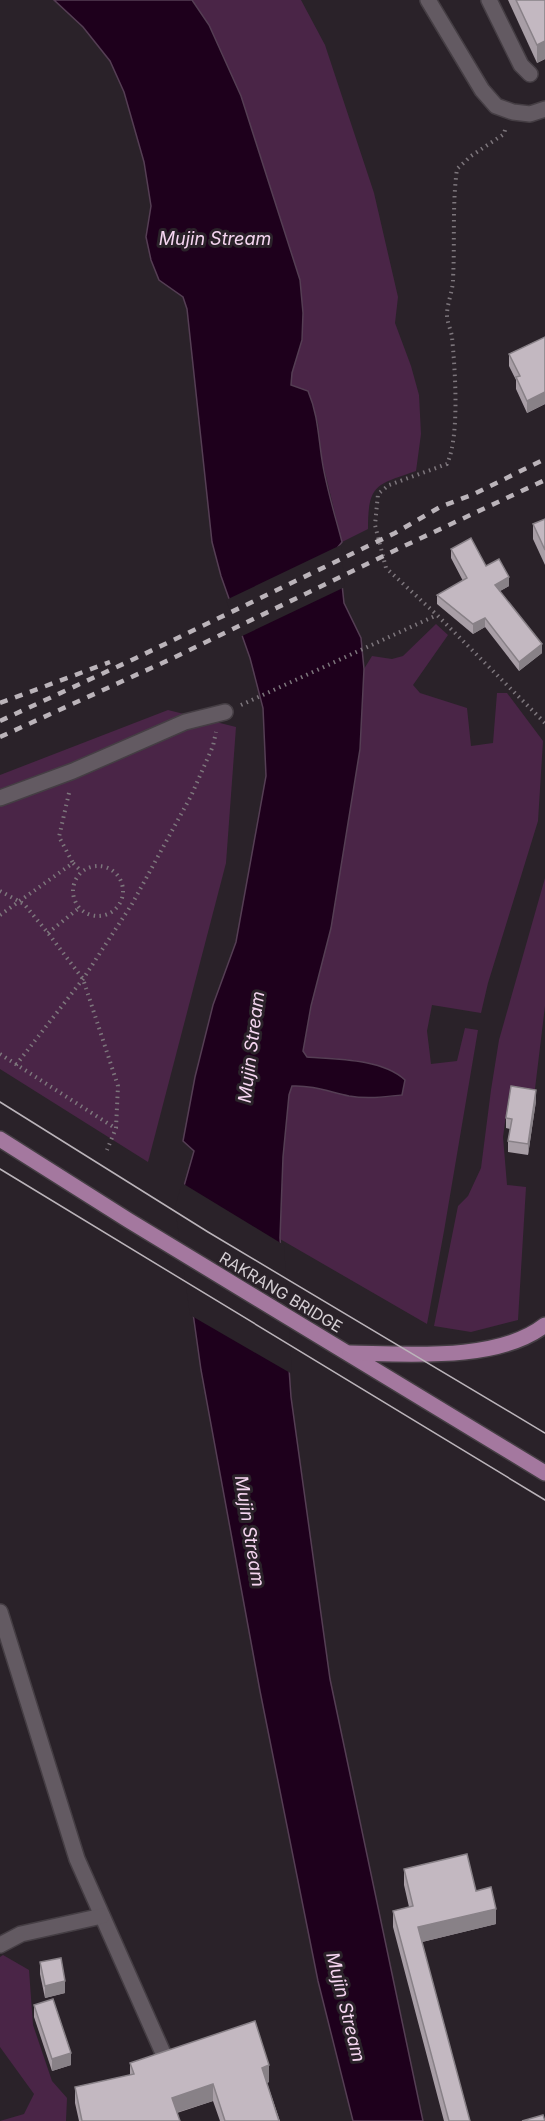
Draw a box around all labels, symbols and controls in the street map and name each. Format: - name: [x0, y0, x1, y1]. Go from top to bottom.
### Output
- water label: Mujin Stream: [159, 228, 271, 249]
- water label: Mujin Stream: [234, 990, 268, 1104]
- street label: RAKRANG BRIDGE: [216, 1247, 346, 1337]
- water label: Mujin Stream: [231, 1474, 269, 1588]
- water label: Mujin Stream: [322, 1950, 370, 2064]

